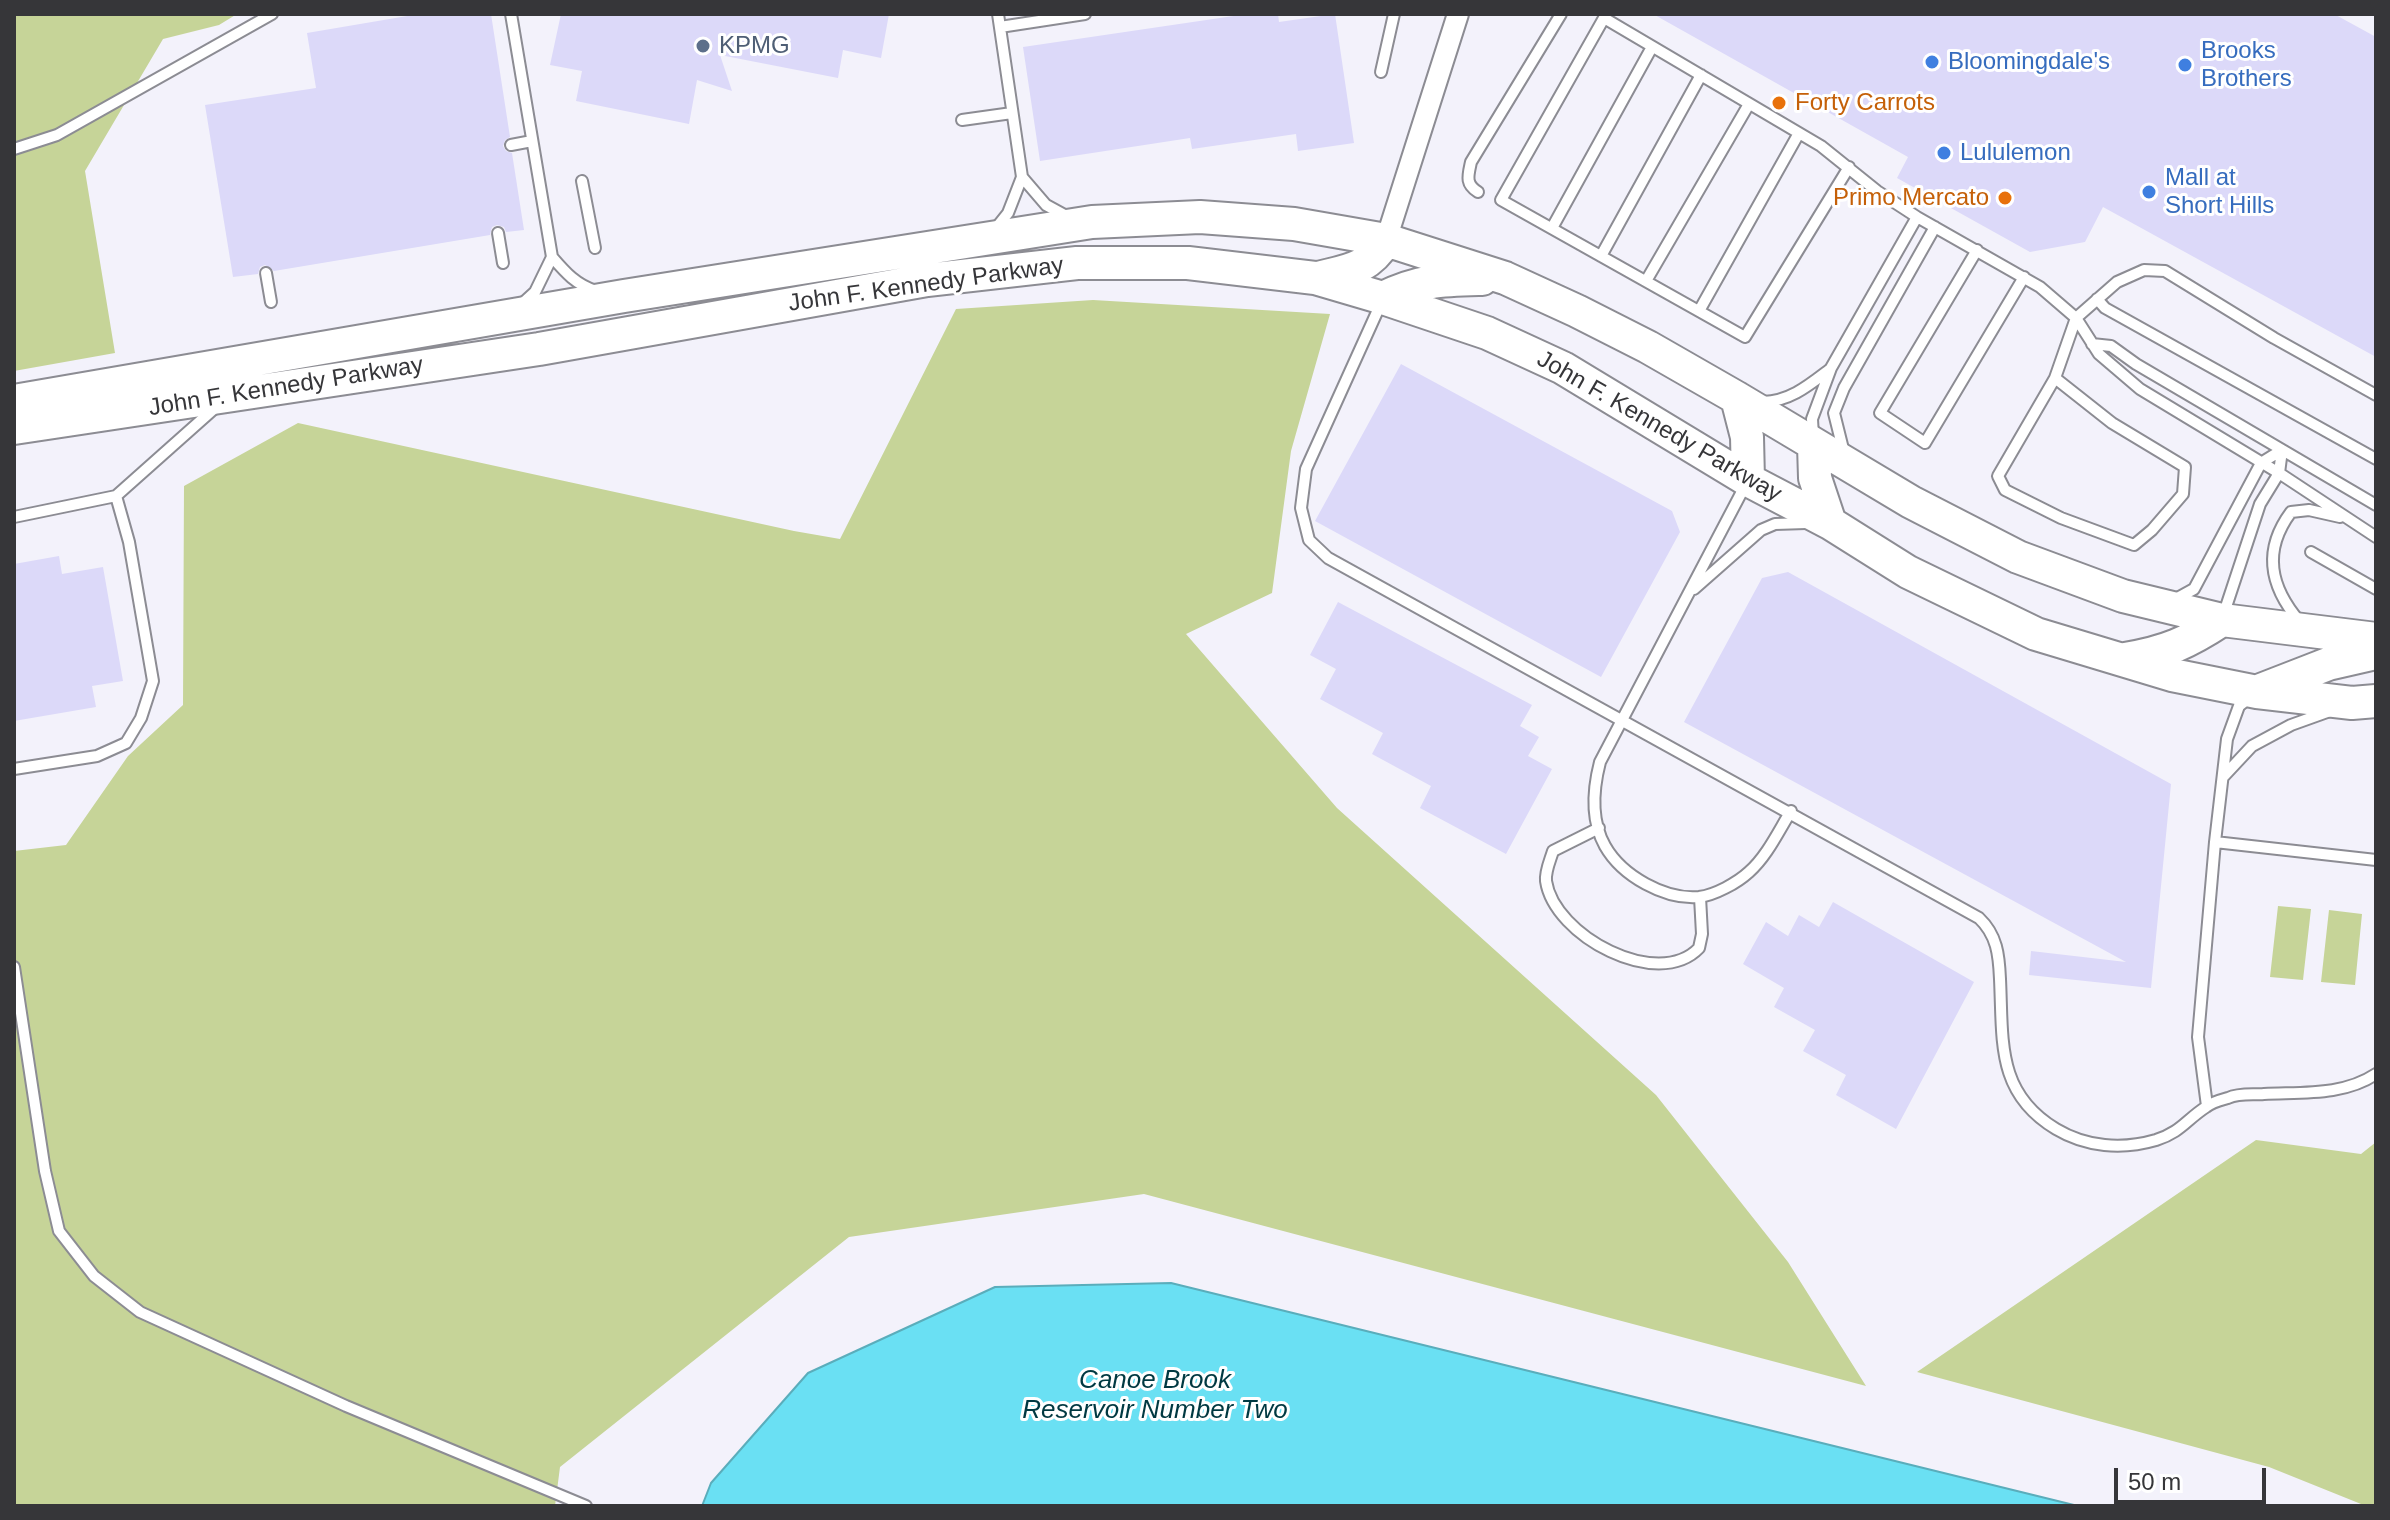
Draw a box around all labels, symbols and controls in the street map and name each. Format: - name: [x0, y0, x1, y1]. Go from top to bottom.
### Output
- place label: KPMG: [719, 32, 790, 60]
- marker: KPMG: [694, 37, 712, 55]
- place label: Brooks Brothers: [2201, 37, 2292, 93]
- place label: Bloomingdale's: [1948, 48, 2110, 76]
- marker: Bloomingdale's: [1923, 53, 1941, 71]
- marker: Brooks Brothers: [2176, 56, 2194, 74]
- place label: Forty Carrots: [1795, 89, 1935, 117]
- marker: Forty Carrots: [1770, 94, 1788, 112]
- place label: Lululemon: [1960, 139, 2071, 167]
- marker: Lululemon: [1935, 144, 1953, 162]
- place label: Mall at Short Hills: [2165, 164, 2274, 220]
- marker: Mall at Short Hills: [2140, 183, 2158, 201]
- place label: Primo Mercato: [1833, 184, 1989, 212]
- marker: Primo Mercato: [1996, 189, 2014, 207]
- street label: John F. Kennedy Parkway: [787, 251, 1065, 319]
- street label: John F. Kennedy Parkway: [1532, 345, 1786, 509]
- street label: John F. Kennedy Parkway: [147, 351, 425, 423]
- water label: Canoe Brook Reservoir Number Two: [1022, 1365, 1288, 1426]
- scale bar: [2118, 1452, 2270, 1502]
- text: 50 m: [2128, 1468, 2181, 1495]

